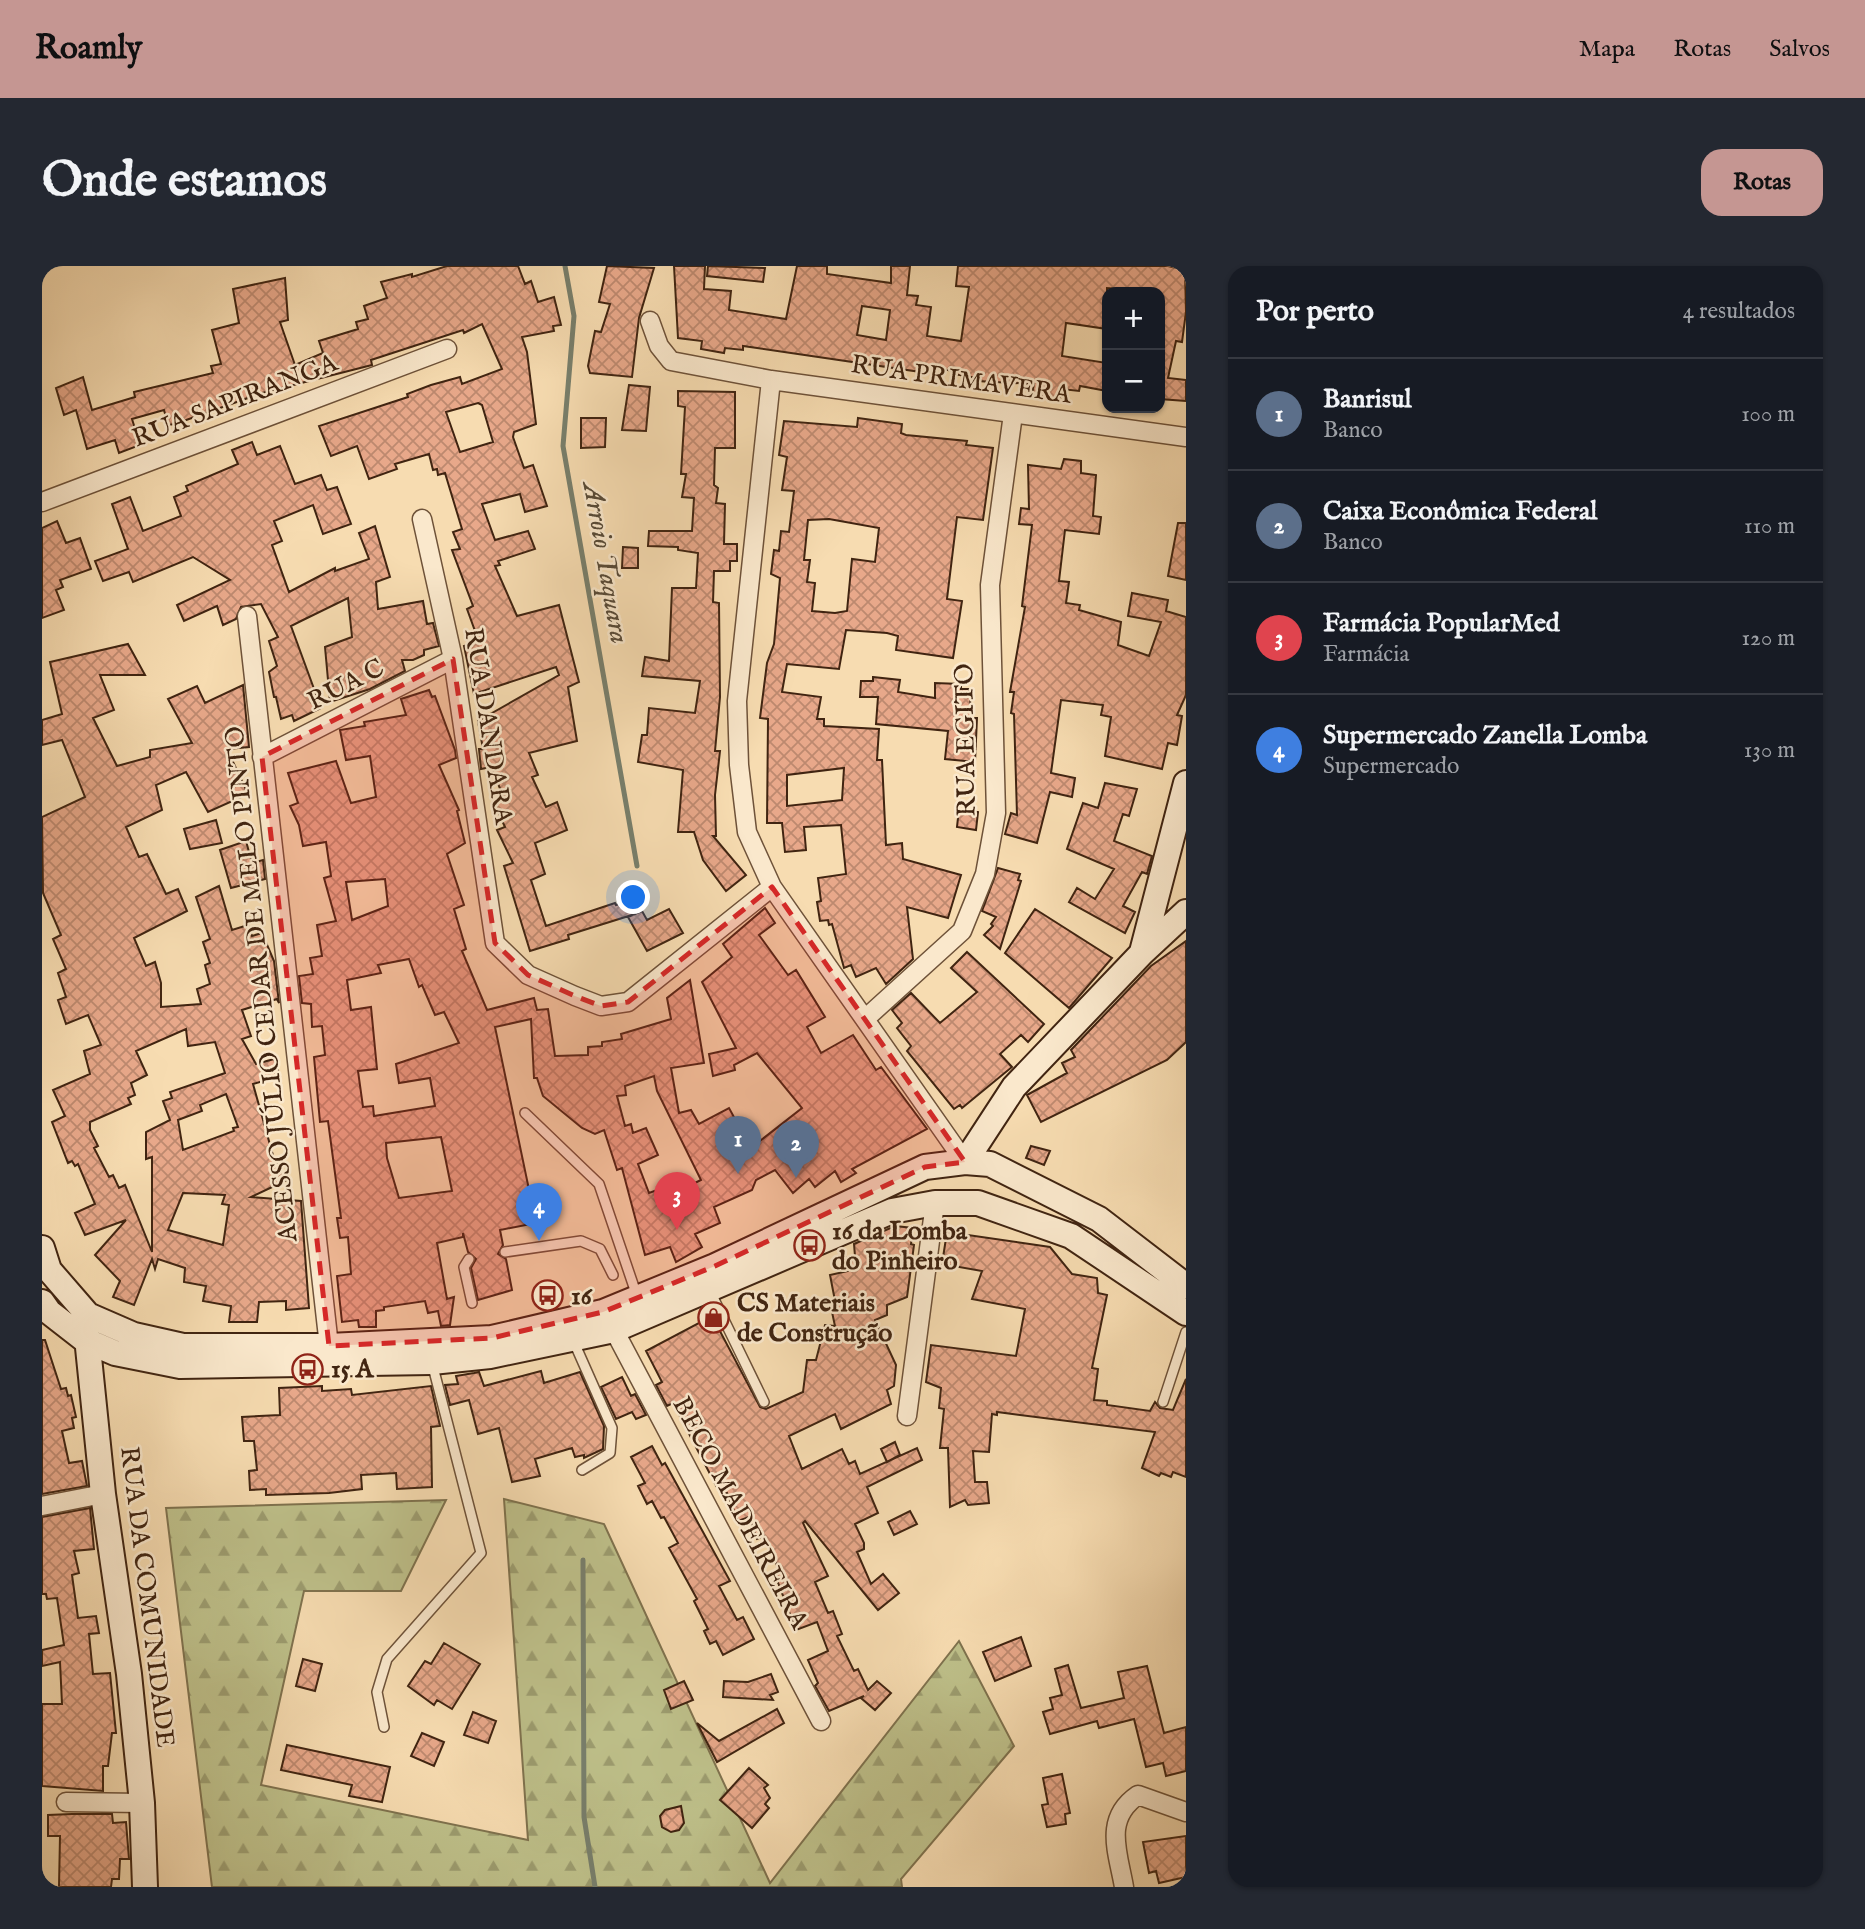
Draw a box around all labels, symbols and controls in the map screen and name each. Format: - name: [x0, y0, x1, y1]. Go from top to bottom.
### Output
- text: Roamly: [35, 28, 142, 70]
- text: Mapa: [1579, 34, 1635, 65]
- text: Rotas: [1673, 34, 1731, 65]
- text: Salvos: [1769, 34, 1830, 65]
- button: Rotas: [1701, 149, 1823, 216]
- text: Onde estamos: [42, 151, 327, 213]
- map controls: [1102, 287, 1165, 413]
- button: +: [1102, 287, 1165, 350]
- text: Por perto: [1256, 293, 1374, 331]
- text: 4 resultados: [1683, 297, 1795, 326]
- street label: RUA SAPIRANGA: [128, 346, 344, 455]
- street label: RUA PRIMAVERA: [849, 348, 1075, 412]
- button: −: [1102, 350, 1165, 413]
- text: Banrisul: [1323, 383, 1412, 416]
- text: 1: [1275, 400, 1283, 429]
- text: 100 m: [1741, 400, 1795, 429]
- text: Banco: [1323, 416, 1383, 445]
- water label: Arroio Taquara: [573, 477, 636, 646]
- text: Caixa Econômica Federal: [1323, 495, 1597, 528]
- text: 2: [1274, 512, 1284, 541]
- text: 110 m: [1744, 512, 1795, 541]
- text: Banco: [1323, 528, 1383, 557]
- text: Farmácia PopularMed: [1323, 607, 1560, 640]
- text: 3: [1275, 624, 1283, 653]
- text: 120 m: [1742, 624, 1795, 653]
- street label: RUA DANDARA: [456, 625, 520, 828]
- text: Farmácia: [1323, 640, 1409, 669]
- street label: RUA C: [302, 652, 390, 718]
- street label: RUA EGITO: [948, 663, 984, 817]
- text: Supermercado Zanella Lomba: [1323, 719, 1647, 752]
- street label: ACESSO JÚLIO CEDAR DE MELO PINTO: [218, 724, 306, 1245]
- text: 4: [1273, 736, 1285, 765]
- text: 130 m: [1744, 736, 1795, 765]
- text: Supermercado: [1323, 752, 1459, 781]
- your location: [616, 880, 650, 914]
- pin: 1: [715, 1116, 761, 1174]
- pin: 2: [773, 1120, 819, 1178]
- pin: 3: [654, 1172, 700, 1230]
- pin: 4: [516, 1183, 562, 1241]
- place label: 16 da Lomba do Pinheiro: [832, 1215, 968, 1278]
- bus stop icon: 16 da Lomba do Pinheiro: [792, 1229, 826, 1263]
- bus stop icon: 16: [531, 1279, 565, 1313]
- place label: 16: [571, 1280, 593, 1313]
- place label: CS Materiais de Construção: [737, 1287, 892, 1350]
- shop icon: CS Materiais de Construção: [697, 1301, 731, 1335]
- bus stop icon: 15 A: [291, 1352, 325, 1386]
- place label: 15 A: [331, 1353, 375, 1386]
- street label: BECO MADEIREIRA: [665, 1391, 816, 1636]
- street label: RUA DA COMUNIDADE: [112, 1445, 182, 1749]

